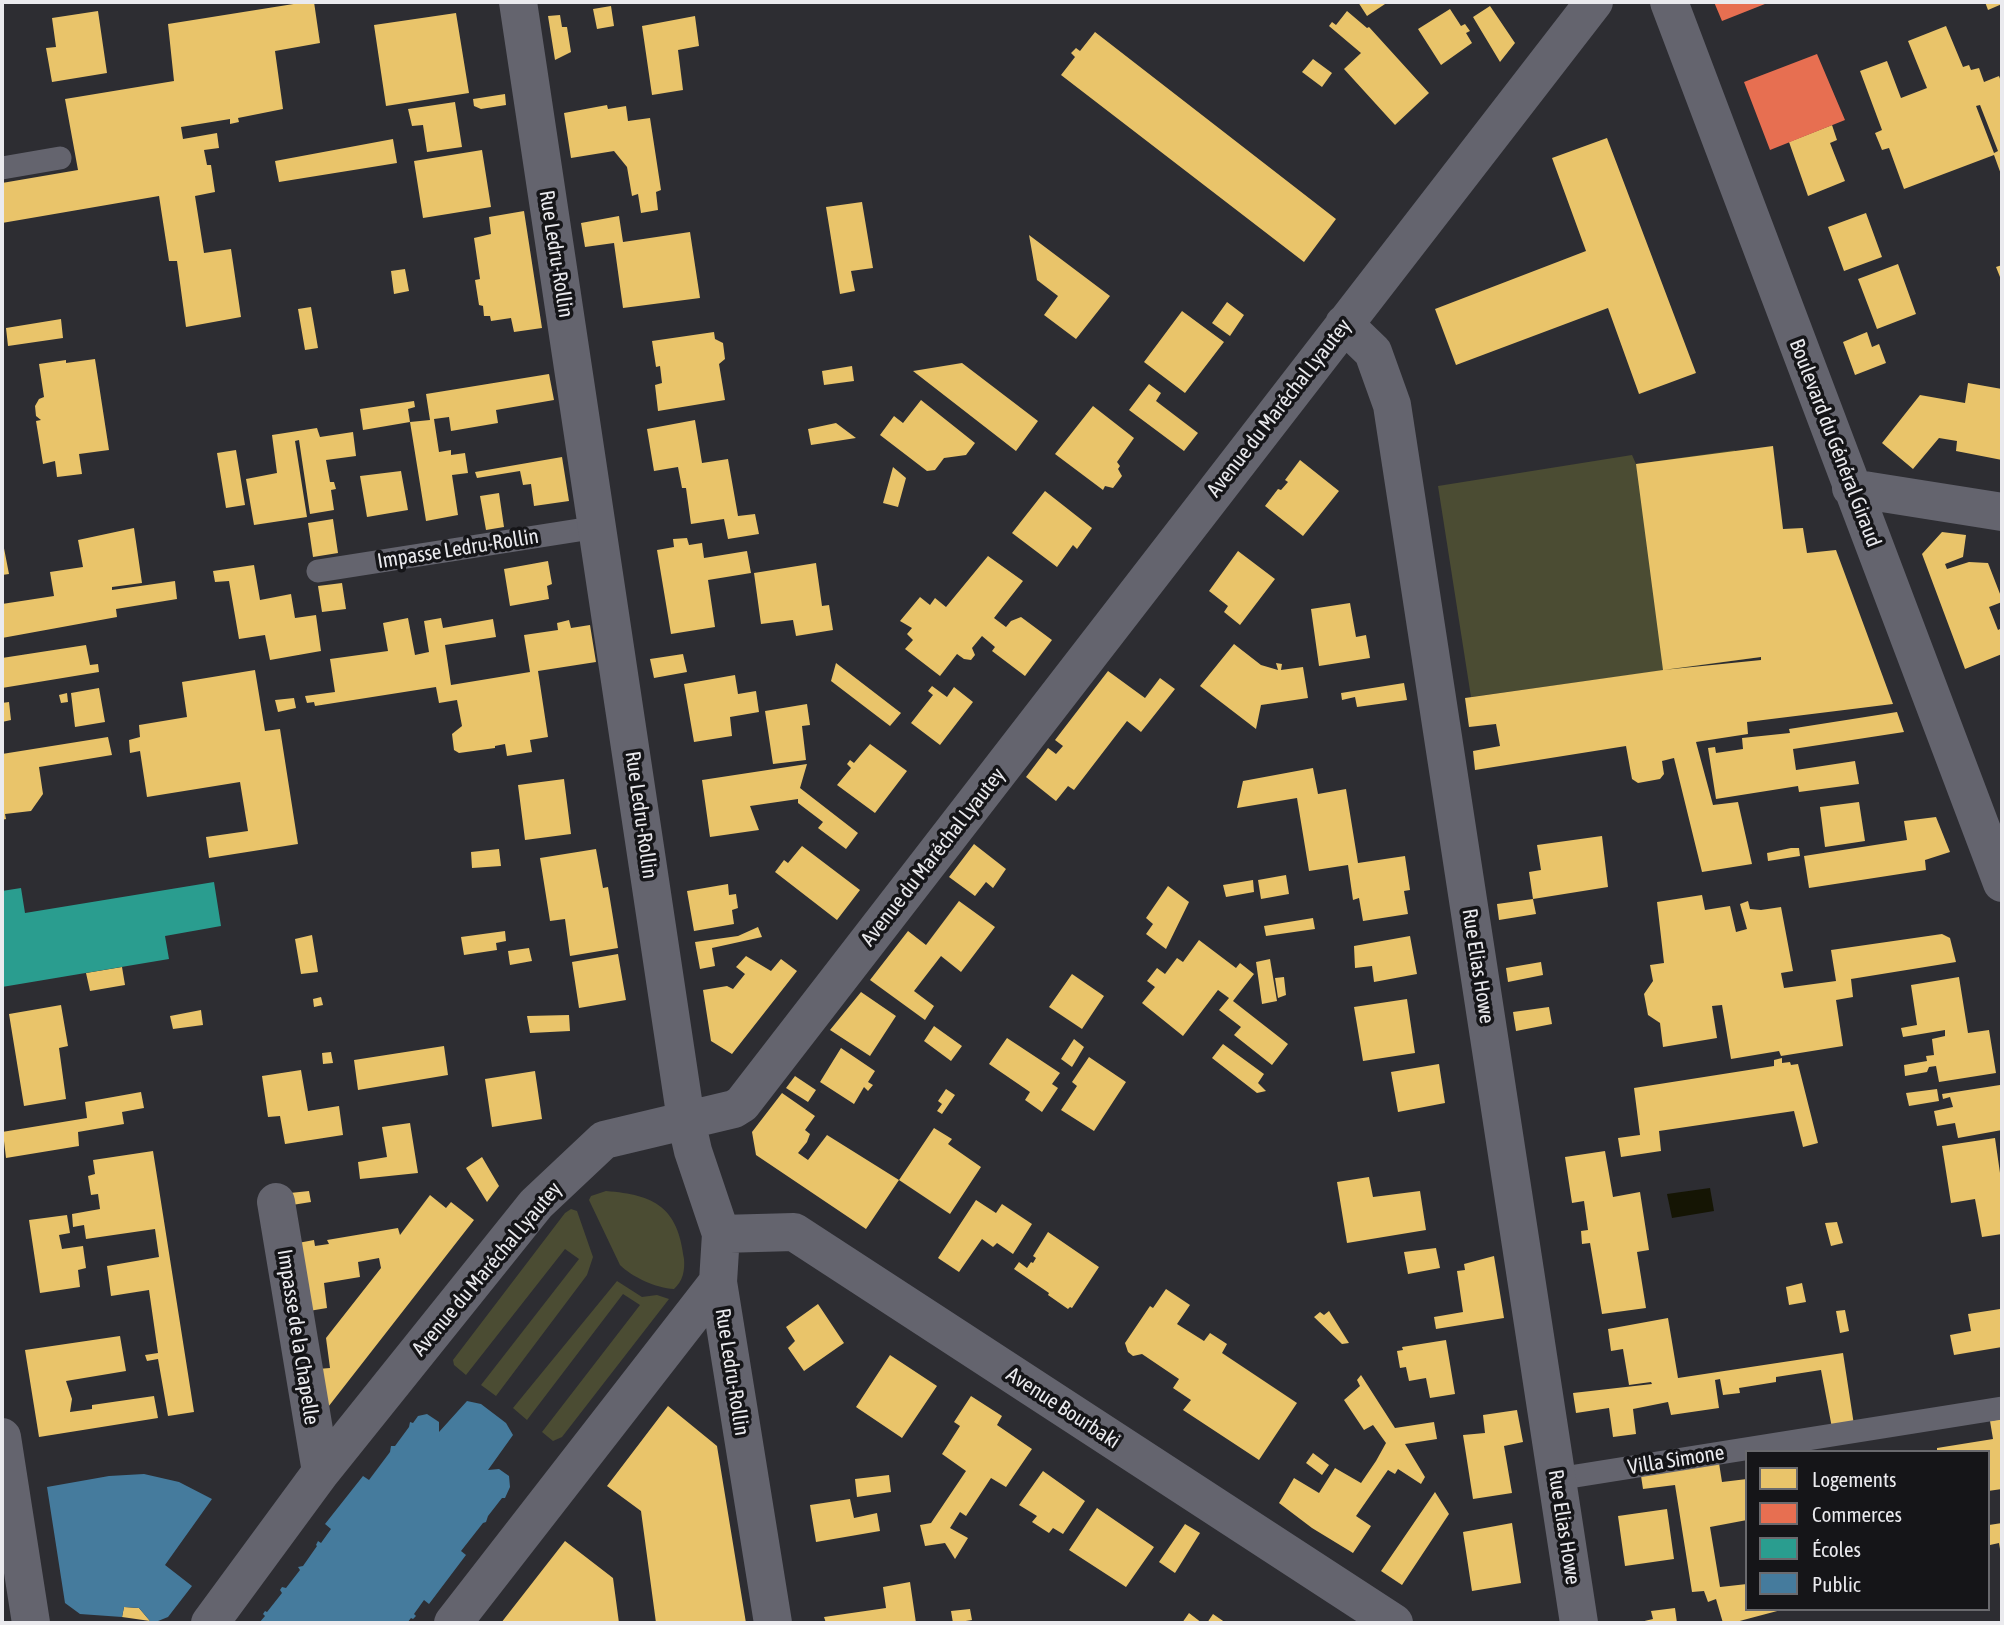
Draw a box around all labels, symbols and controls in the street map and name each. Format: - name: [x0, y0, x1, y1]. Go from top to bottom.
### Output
- street label: Rue Ledru-Rollin: [533, 188, 579, 320]
- street label: Avenue du Maréchal Lyautey: [1202, 314, 1356, 502]
- street label: Boulevard du Général Giraud: [1784, 335, 1886, 551]
- street label: Impasse Ledru-Rollin: [376, 524, 540, 574]
- street label: Rue Ledru-Rollin: [620, 750, 662, 880]
- street label: Avenue du Maréchal Lyautey: [856, 763, 1010, 951]
- street label: Rue Elias Howe: [1456, 907, 1500, 1025]
- street label: Avenue du Maréchal Lyautey: [407, 1177, 567, 1361]
- street label: Impasse de la Chapelle: [272, 1247, 324, 1427]
- street label: Rue Ledru-Rollin: [709, 1306, 755, 1438]
- street label: Avenue Bourbaki: [1001, 1362, 1125, 1454]
- street label: Villa Simone: [1626, 1440, 1726, 1480]
- legend: [1745, 1450, 1990, 1611]
- text: Logements: [1812, 1467, 1896, 1491]
- street label: Rue Elias Howe: [1542, 1468, 1586, 1586]
- text: Commerces: [1812, 1502, 1902, 1526]
- text: Écoles: [1812, 1537, 1861, 1561]
- text: Public: [1812, 1572, 1861, 1596]

